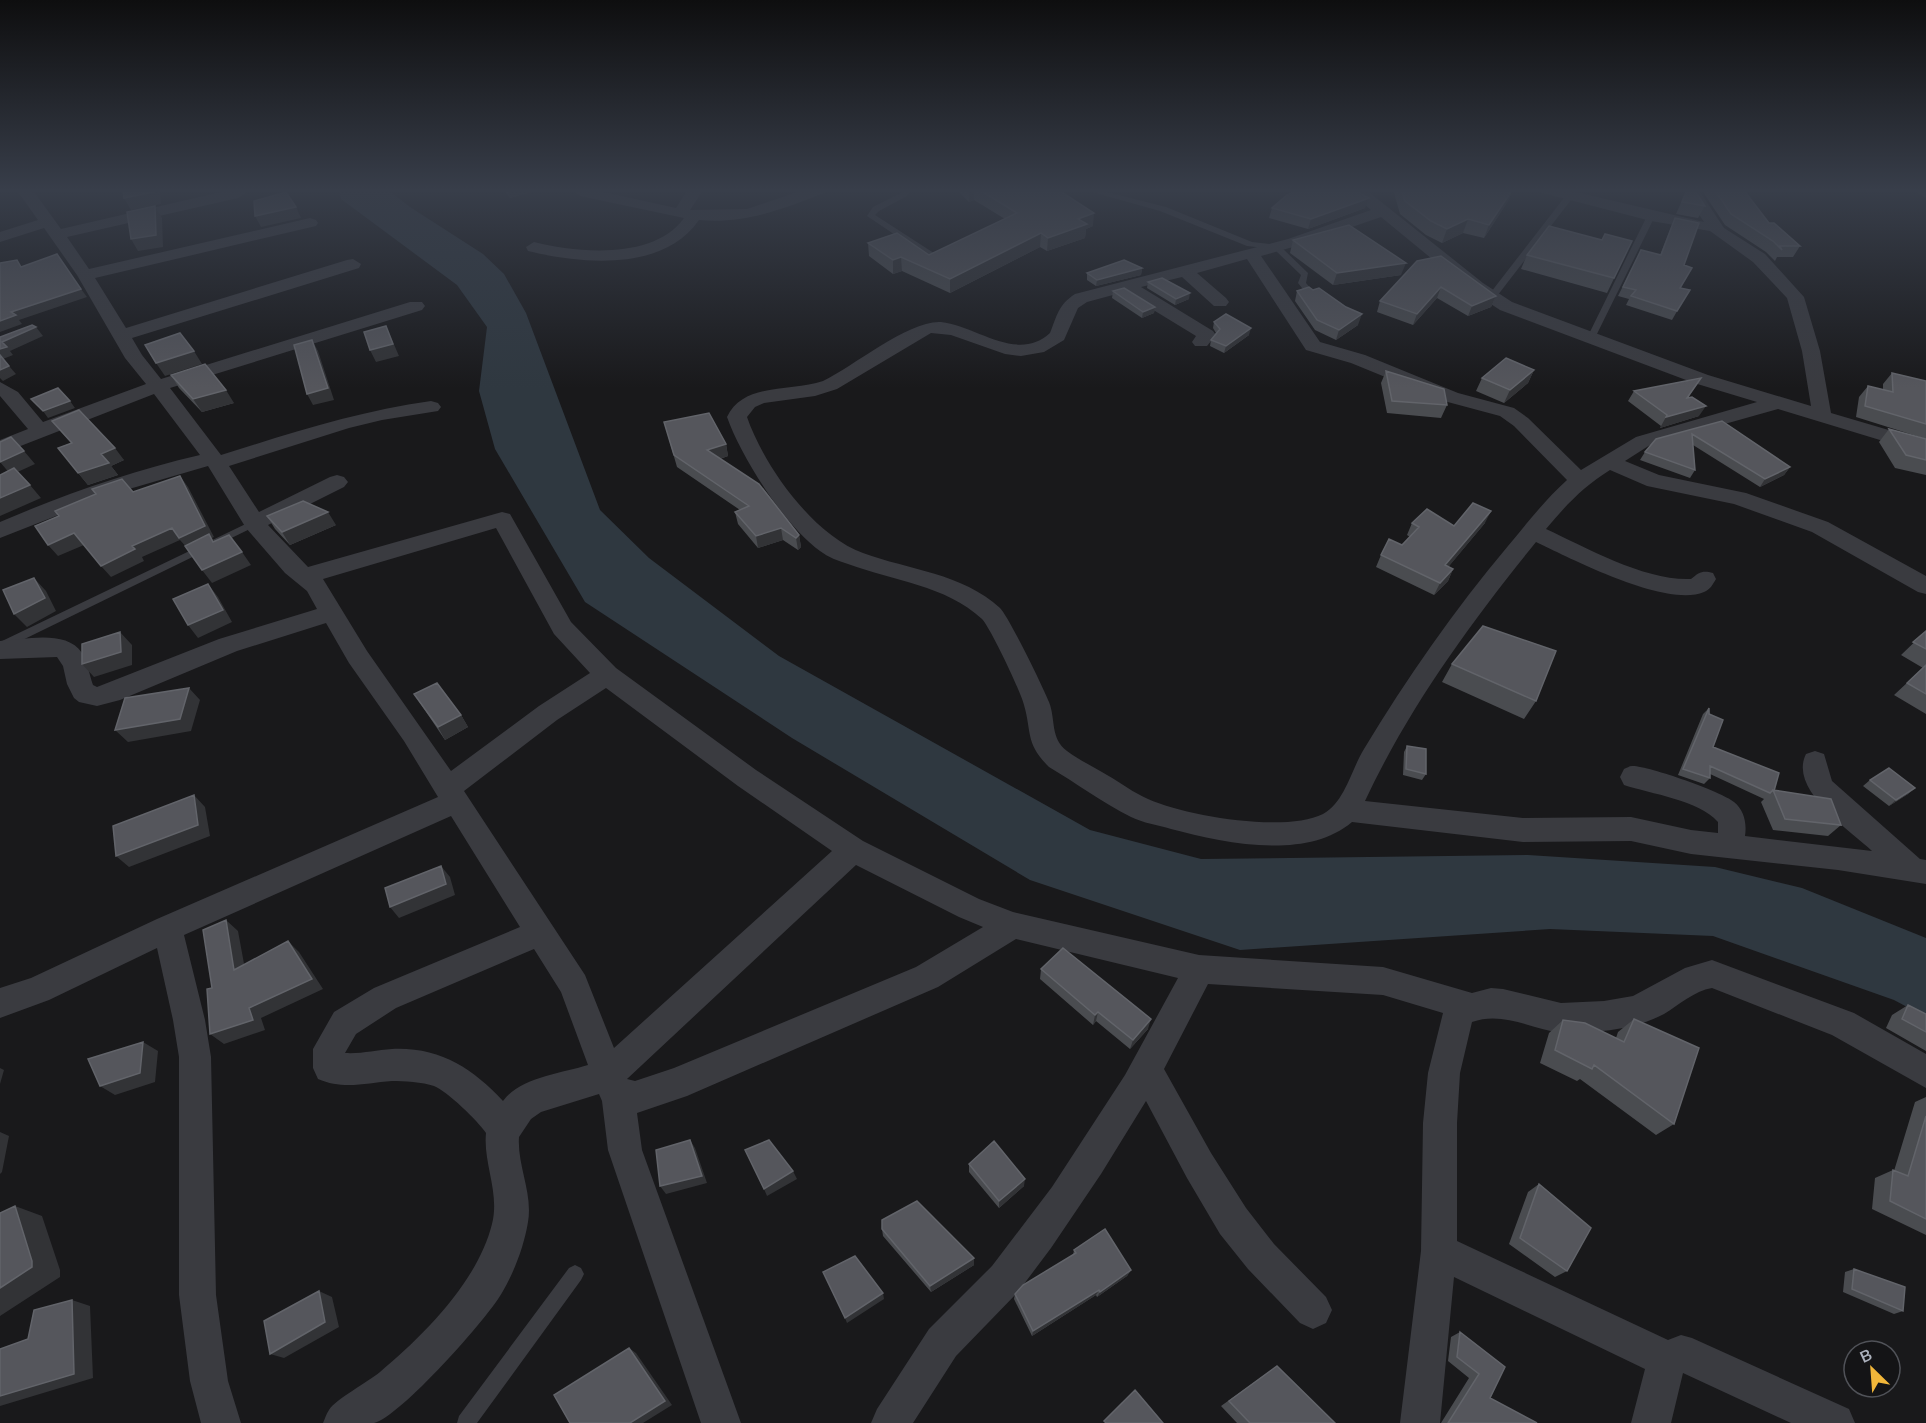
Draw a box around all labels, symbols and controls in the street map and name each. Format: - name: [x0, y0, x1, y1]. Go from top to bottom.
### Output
- north arrow: [1842, 1339, 1902, 1399]
- text: B: [1856, 1344, 1875, 1367]

